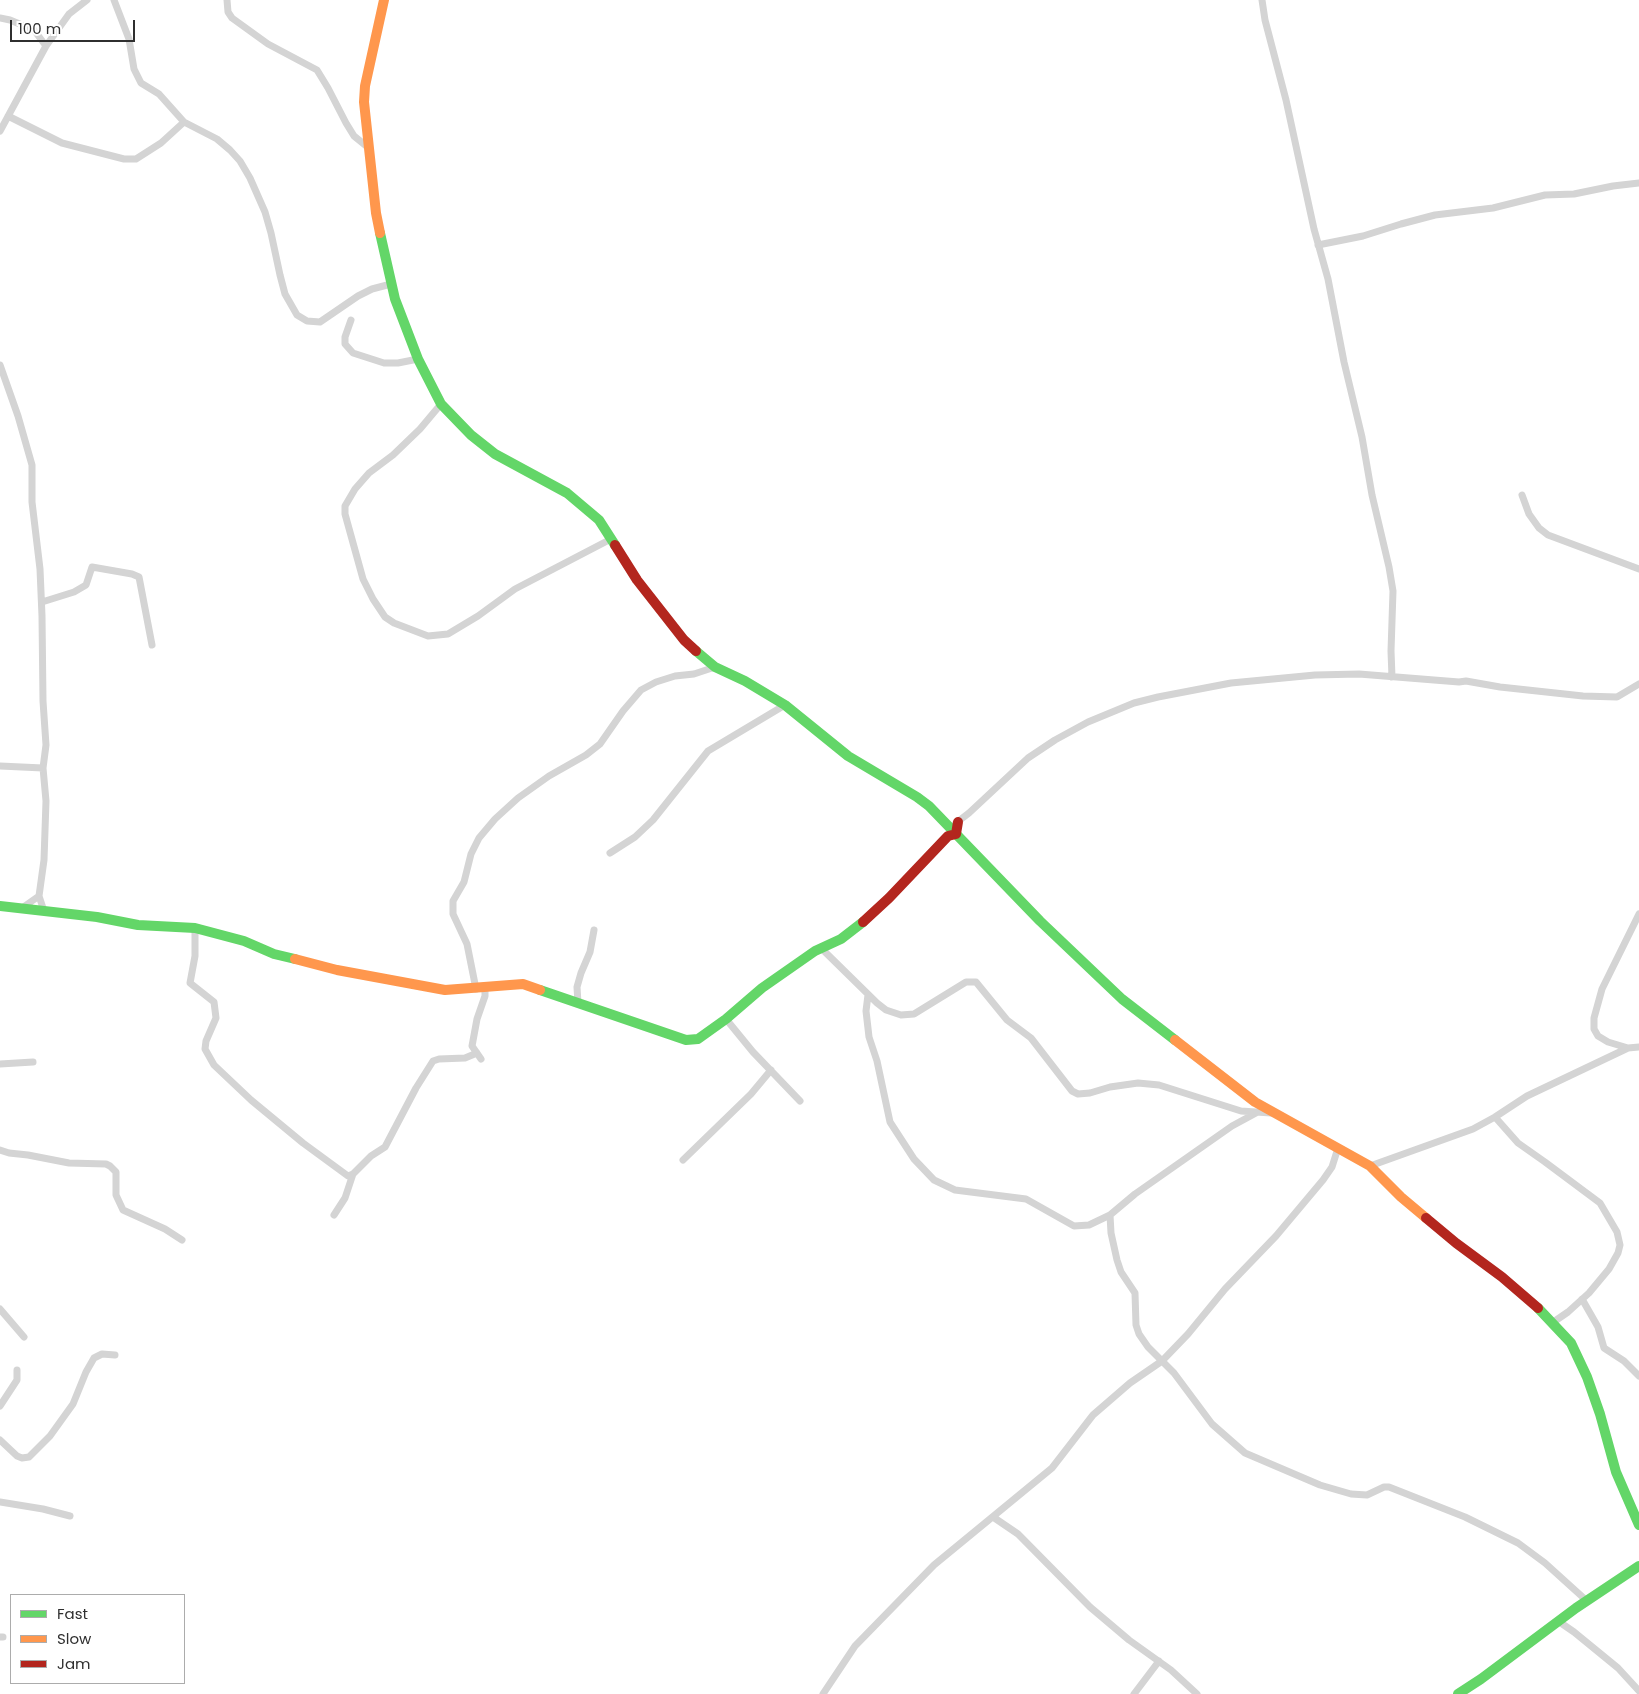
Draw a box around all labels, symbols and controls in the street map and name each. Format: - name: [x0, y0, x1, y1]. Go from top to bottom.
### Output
- scale bar: [12, 10, 138, 42]
- text: 100 m: [18, 18, 61, 39]
- legend: [10, 1594, 185, 1684]
- text: Fast: [57, 1603, 88, 1624]
- text: Slow: [57, 1628, 91, 1649]
- text: Jam: [57, 1653, 91, 1674]

